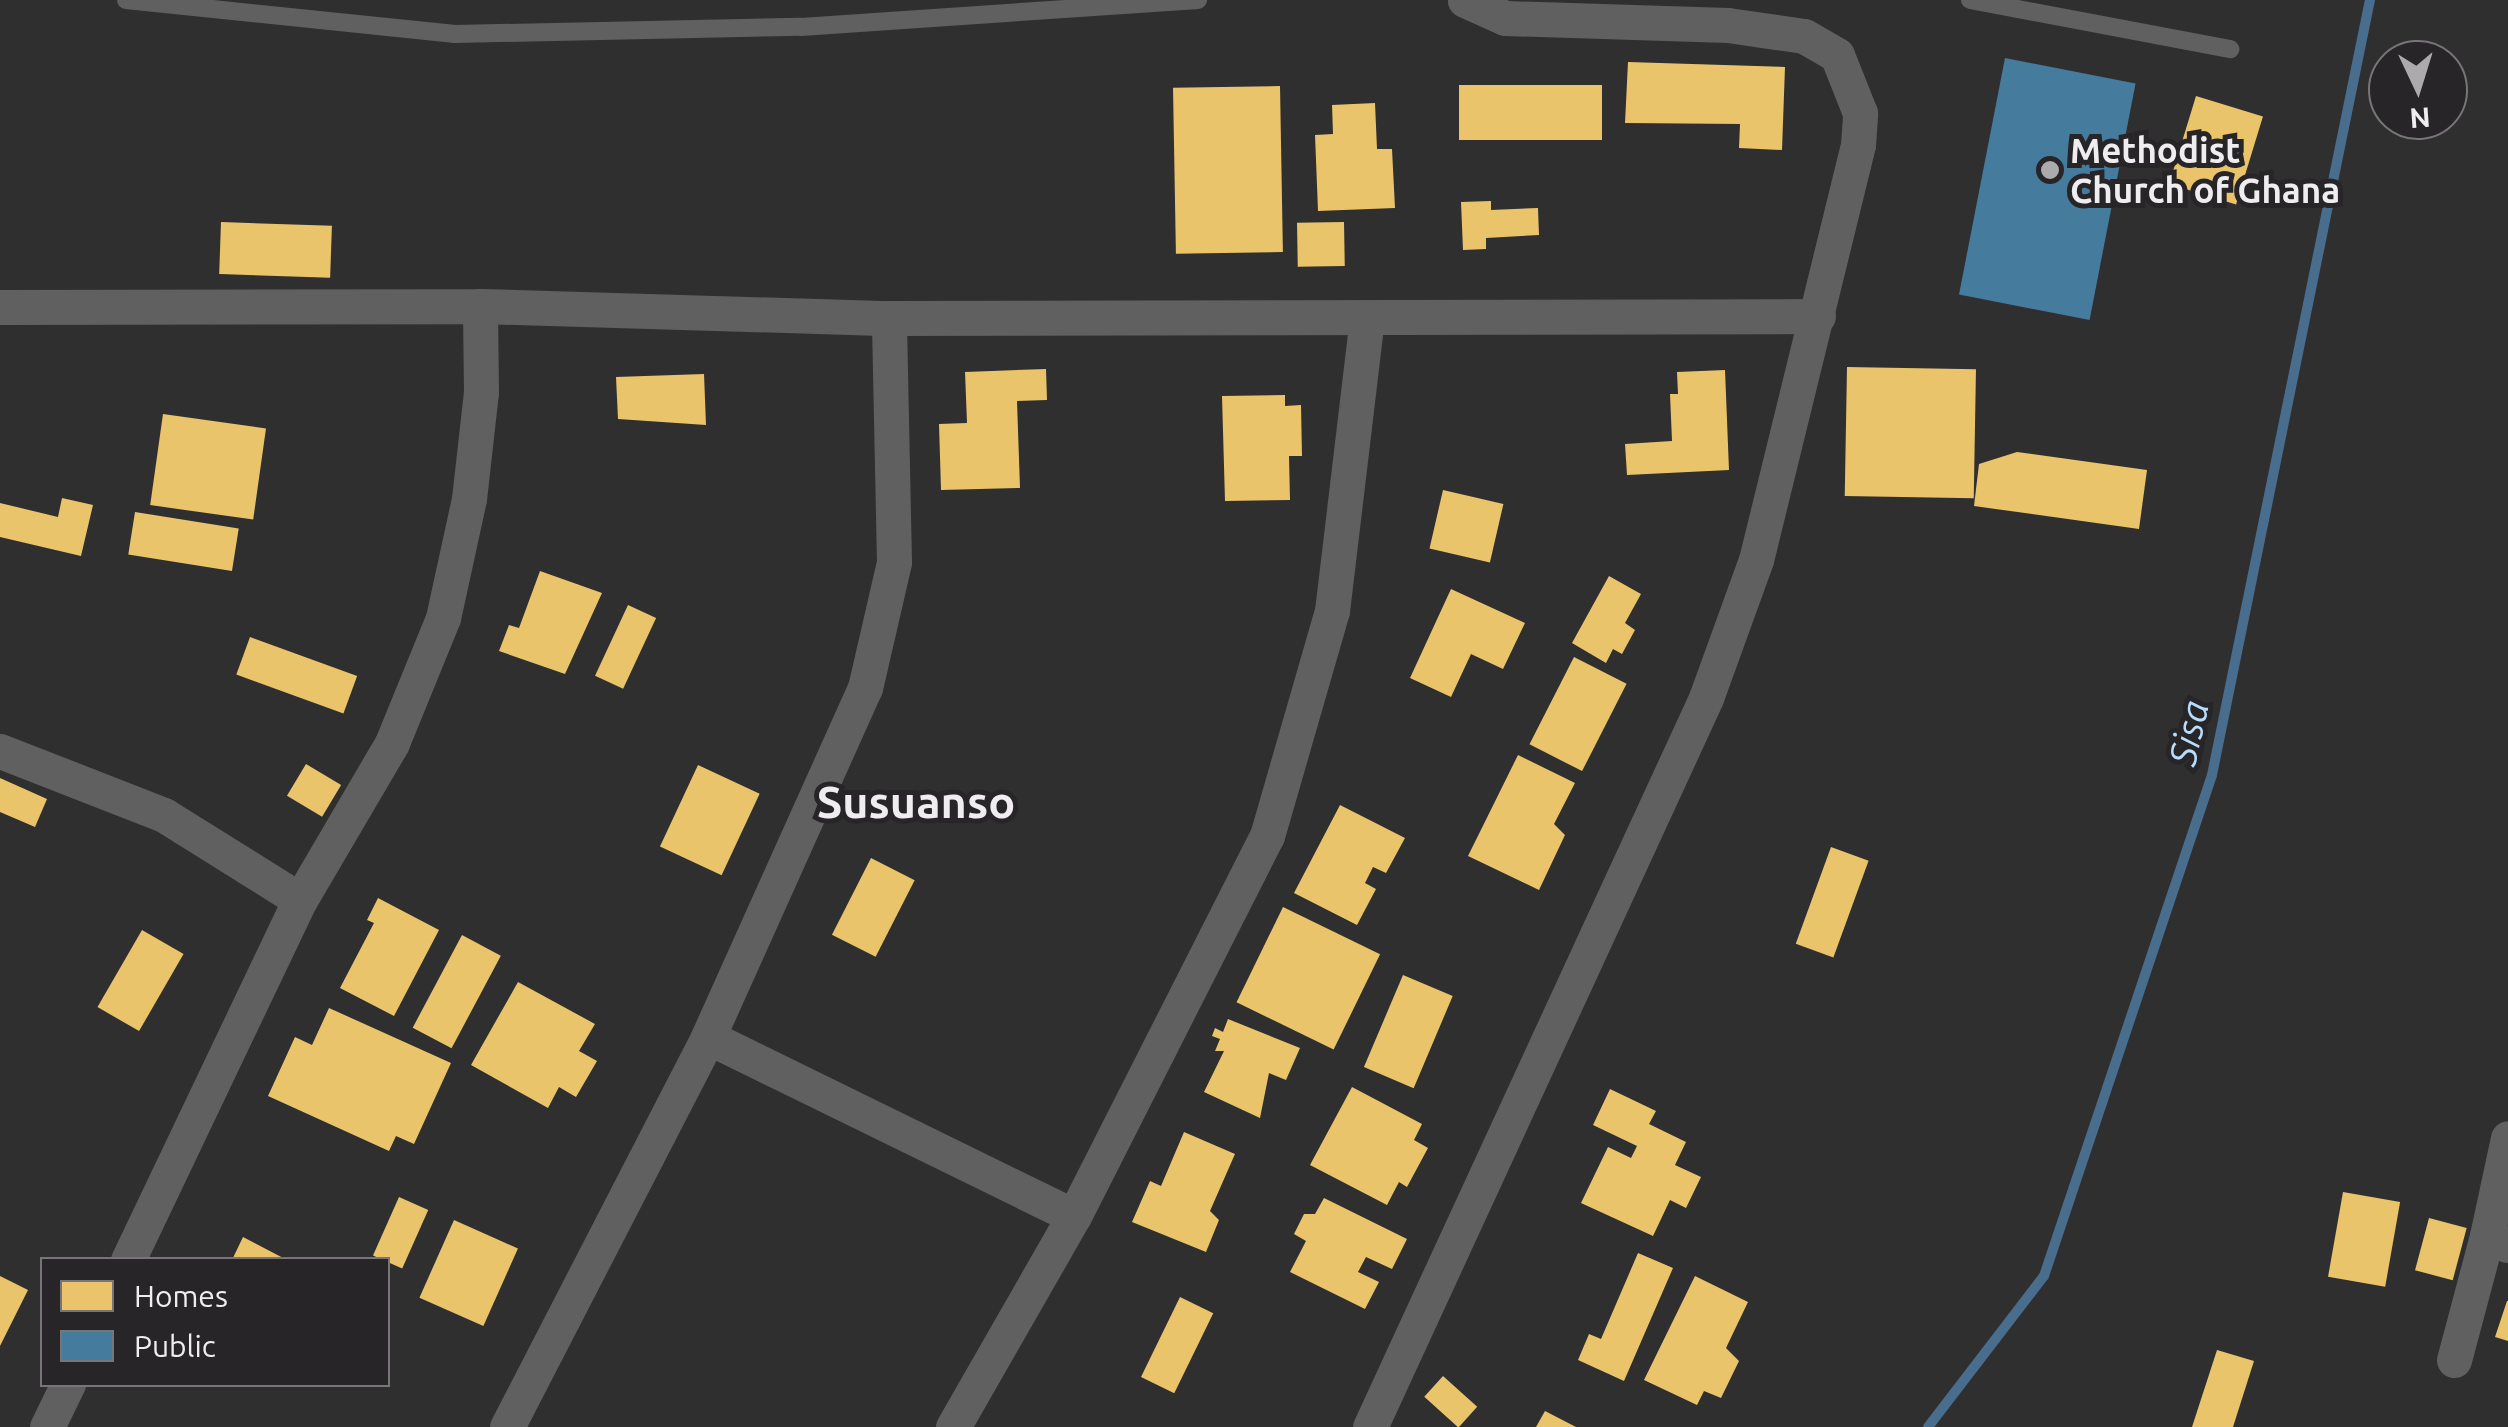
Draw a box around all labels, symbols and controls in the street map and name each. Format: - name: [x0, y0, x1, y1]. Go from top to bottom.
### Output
- north arrow: [2368, 40, 2468, 140]
- text: N: [2408, 102, 2431, 135]
- place label: Methodist Church of Ghana: [2070, 129, 2340, 211]
- marker: Methodist Church of Ghana: [2039, 159, 2061, 181]
- water label: Sisa: [2159, 696, 2219, 770]
- district label: Susuanso: [817, 775, 1015, 829]
- legend: [40, 1257, 390, 1387]
- text: Homes: [134, 1279, 228, 1313]
- text: Public: [134, 1329, 216, 1363]

